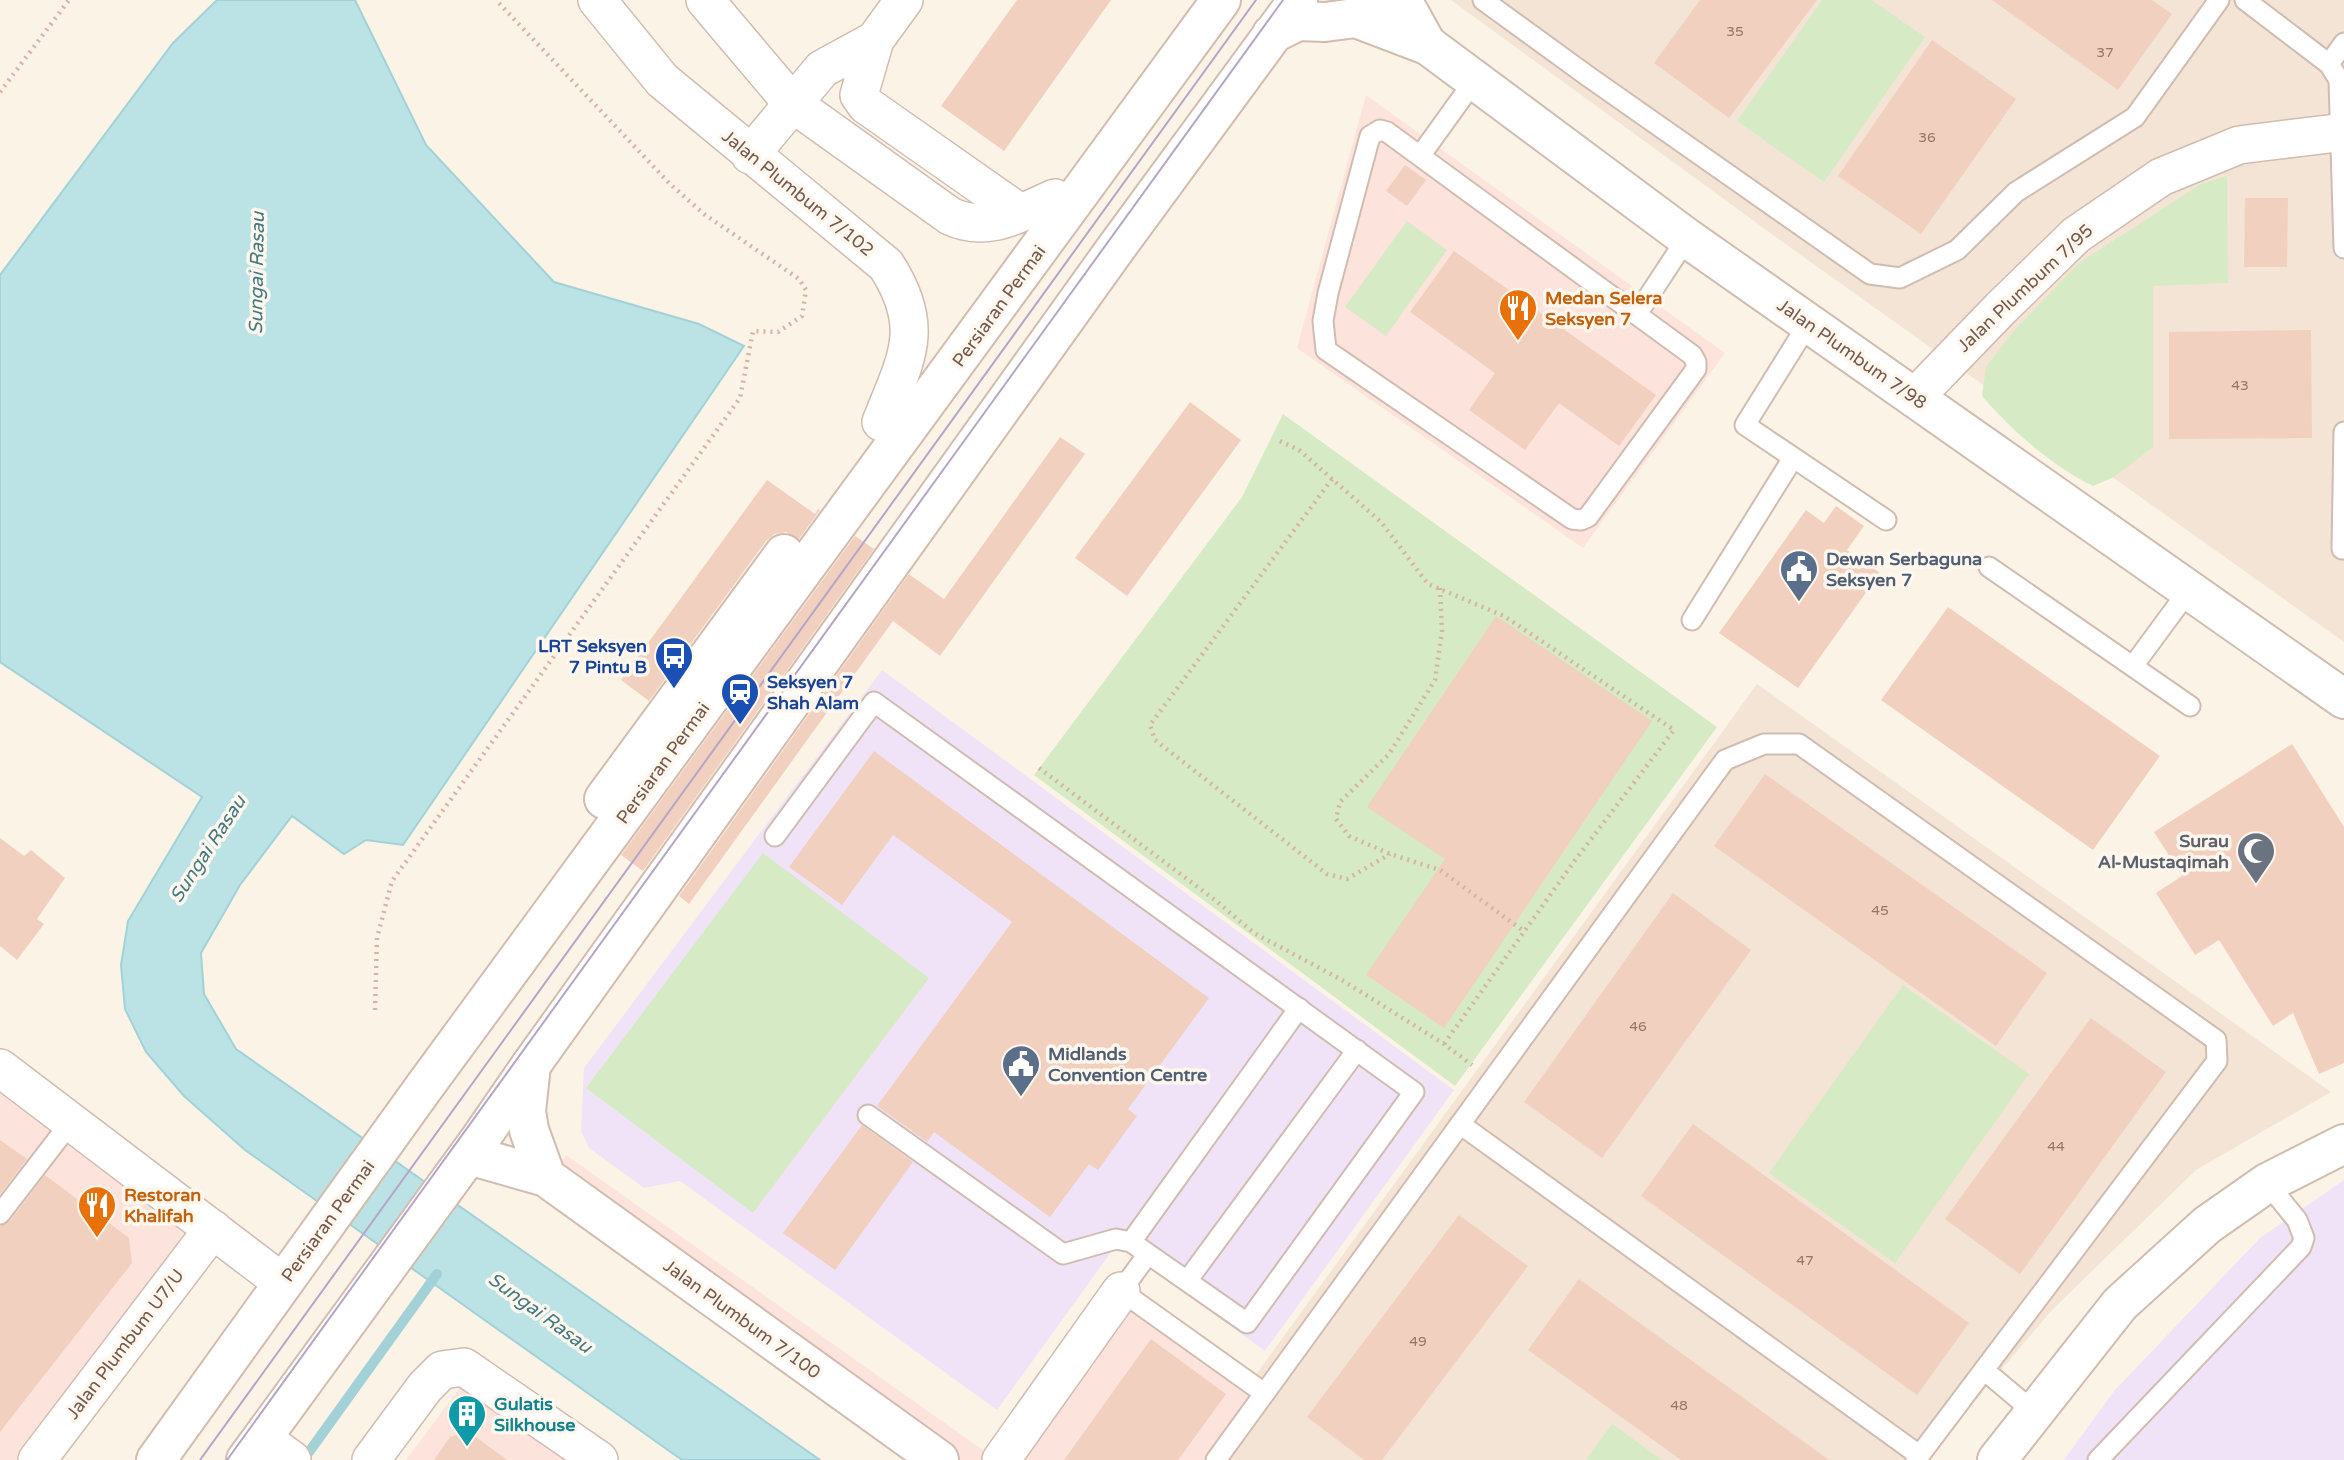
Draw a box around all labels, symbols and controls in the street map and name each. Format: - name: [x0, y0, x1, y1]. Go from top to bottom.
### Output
- house number: 35: [1726, 23, 1744, 40]
- house number: 37: [2096, 44, 2114, 61]
- street label: Jalan Plumbum 7/102: [718, 125, 878, 261]
- house number: 36: [1918, 129, 1936, 146]
- water label: Sungai Rasau: [245, 210, 269, 334]
- street label: Jalan Plumbum 7/95: [1953, 219, 2097, 357]
- street label: Persiaran Permai: [948, 241, 1050, 371]
- restaurant icon: Medan Selera Seksyen 7: [1497, 287, 1539, 342]
- place label: Medan Selera Seksyen 7: [1545, 287, 1662, 330]
- street label: Jalan Plumbum 7/98: [1773, 294, 1931, 414]
- house number: 43: [2231, 377, 2249, 394]
- public building icon: Dewan Serbaguna Seksyen 7: [1778, 548, 1820, 603]
- place label: Dewan Serbaguna Seksyen 7: [1826, 548, 1982, 591]
- place label: LRT Seksyen 7 Pintu B: [538, 635, 647, 678]
- bus stop icon: LRT Seksyen 7 Pintu B: [653, 635, 695, 690]
- station icon: Seksyen 7 Shah Alam: [719, 671, 761, 726]
- place label: Seksyen 7 Shah Alam: [767, 671, 859, 714]
- street label: Persiaran Permai: [612, 698, 714, 828]
- water label: Sungai Rasau: [165, 790, 251, 906]
- place label: Surau Al-Mustaqimah: [2098, 830, 2229, 873]
- mosque icon: Surau Al-Mustaqimah: [2235, 830, 2277, 885]
- house number: 45: [1871, 902, 1889, 919]
- house number: 46: [1629, 1018, 1647, 1035]
- public building icon: Midlands Convention Centre: [1000, 1043, 1042, 1098]
- place label: Midlands Convention Centre: [1048, 1043, 1207, 1086]
- house number: 44: [2047, 1138, 2065, 1155]
- street label: Persiaran Permai: [277, 1156, 379, 1286]
- restaurant icon: Restoran Khalifah: [76, 1184, 118, 1239]
- place label: Restoran Khalifah: [124, 1184, 201, 1227]
- house number: 47: [1796, 1252, 1814, 1269]
- street label: Jalan Plumbum 7/100: [659, 1255, 825, 1383]
- street label: Jalan Plumbum U7/U: [61, 1265, 189, 1423]
- water label: Sungai Rasau: [484, 1268, 597, 1359]
- house number: 49: [1409, 1333, 1427, 1350]
- building icon: Gulatis Silkhouse: [446, 1393, 488, 1448]
- place label: Gulatis Silkhouse: [494, 1393, 575, 1436]
- house number: 48: [1670, 1397, 1688, 1414]

